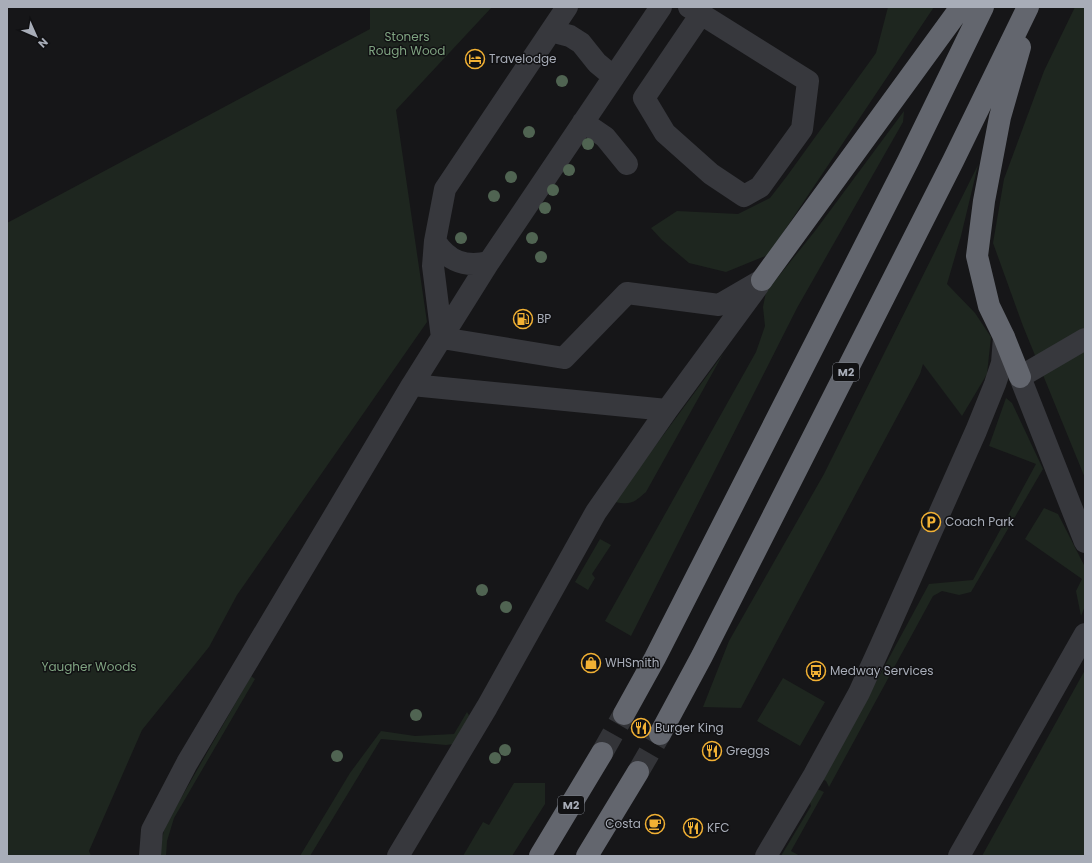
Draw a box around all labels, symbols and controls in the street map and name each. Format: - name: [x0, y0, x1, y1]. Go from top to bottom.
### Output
- north arrow: [16, 16, 56, 56]
- park label: Stoners Rough Wood: [369, 28, 445, 59]
- text: N: [34, 34, 52, 52]
- hotel icon: Travelodge: [464, 48, 486, 70]
- place label: Travelodge: [489, 50, 557, 67]
- fuel station icon: BP: [512, 308, 534, 330]
- place label: BP: [537, 310, 551, 327]
- road number: M2: [833, 363, 859, 381]
- parking icon: Coach Park: [920, 511, 942, 533]
- place label: Coach Park: [945, 513, 1015, 530]
- shop icon: WHSmith: [580, 652, 602, 674]
- place label: WHSmith: [605, 654, 659, 671]
- park label: Yaugher Woods: [41, 658, 137, 675]
- bus stop icon: Medway Services: [805, 660, 827, 682]
- place label: Medway Services: [830, 662, 933, 679]
- restaurant icon: Burger King: [630, 717, 652, 739]
- place label: Burger King: [655, 719, 724, 736]
- restaurant icon: Greggs: [701, 740, 723, 762]
- place label: Greggs: [726, 742, 770, 759]
- road number: M2: [558, 796, 584, 814]
- cafe icon: Costa: [644, 813, 666, 835]
- place label: Costa: [605, 815, 641, 832]
- restaurant icon: KFC: [682, 817, 704, 839]
- place label: KFC: [707, 819, 730, 836]

